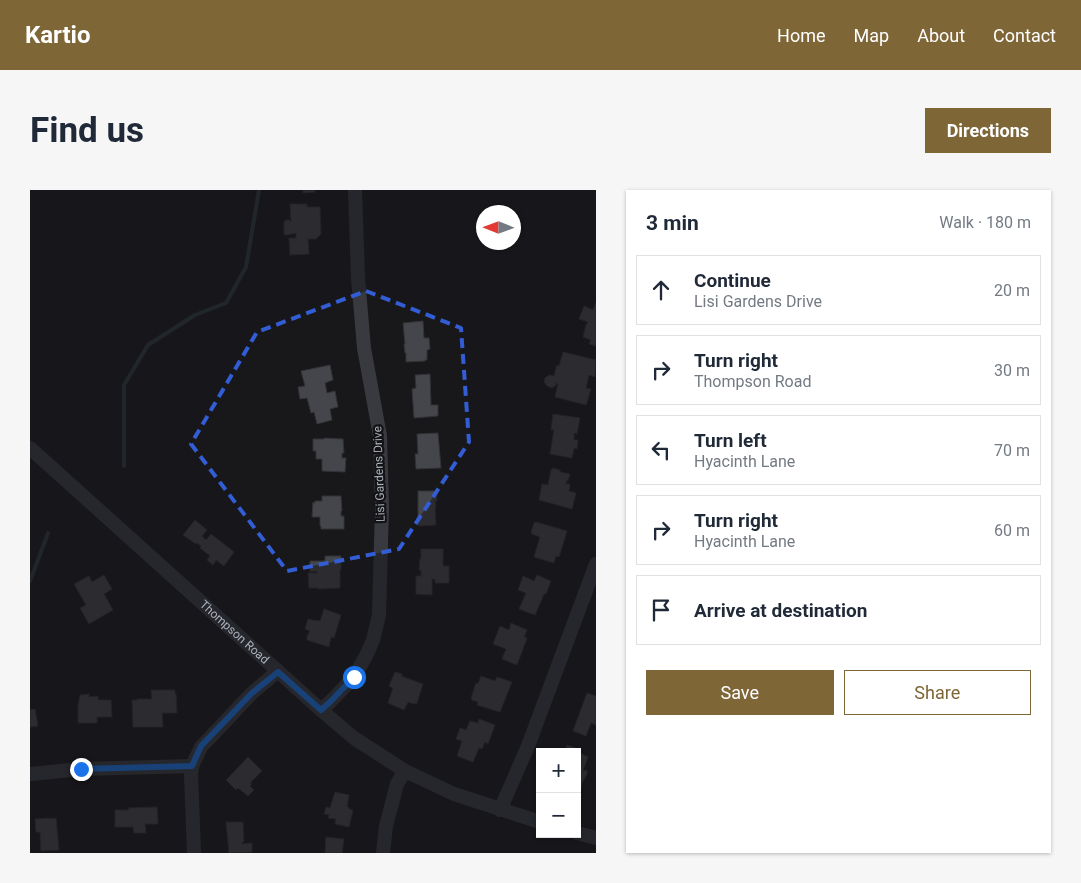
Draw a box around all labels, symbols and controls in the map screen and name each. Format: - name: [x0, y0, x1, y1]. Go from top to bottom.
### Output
- text: Kartio: [25, 21, 91, 49]
- text: Home: [777, 25, 826, 46]
- text: Map: [854, 25, 889, 46]
- text: About: [917, 25, 965, 46]
- text: Contact: [993, 25, 1056, 46]
- button: Directions: [925, 108, 1051, 153]
- text: Find us: [30, 110, 144, 151]
- north arrow: [476, 205, 521, 250]
- text: 3 min: [646, 211, 699, 235]
- text: Walk · 180 m: [939, 213, 1031, 232]
- text: Continue: [694, 269, 771, 292]
- icon: ahead: [647, 276, 675, 304]
- text: 20 m: [994, 281, 1030, 300]
- text: Lisi Gardens Drive: [694, 292, 822, 311]
- text: Turn right: [694, 349, 778, 372]
- icon: right: [647, 356, 675, 384]
- text: 30 m: [994, 361, 1030, 380]
- text: Thompson Road: [694, 372, 811, 391]
- street label: Lisi Gardens Drive: [370, 426, 388, 522]
- text: Turn left: [694, 429, 767, 452]
- icon: left: [647, 436, 675, 464]
- text: 70 m: [994, 441, 1030, 460]
- text: Hyacinth Lane: [694, 452, 795, 471]
- text: Turn right: [694, 509, 778, 532]
- icon: right: [647, 516, 675, 544]
- text: 60 m: [994, 521, 1030, 540]
- text: Hyacinth Lane: [694, 532, 795, 551]
- icon: arrive: [647, 596, 675, 624]
- street label: Thompson Road: [197, 597, 272, 667]
- text: Arrive at destination: [694, 599, 867, 622]
- route start: [343, 666, 366, 689]
- button: Save: [646, 670, 834, 715]
- button: Share: [844, 670, 1031, 715]
- map controls: [536, 748, 581, 838]
- button: +: [536, 748, 581, 793]
- route end: [70, 758, 93, 781]
- button: −: [536, 793, 581, 838]

